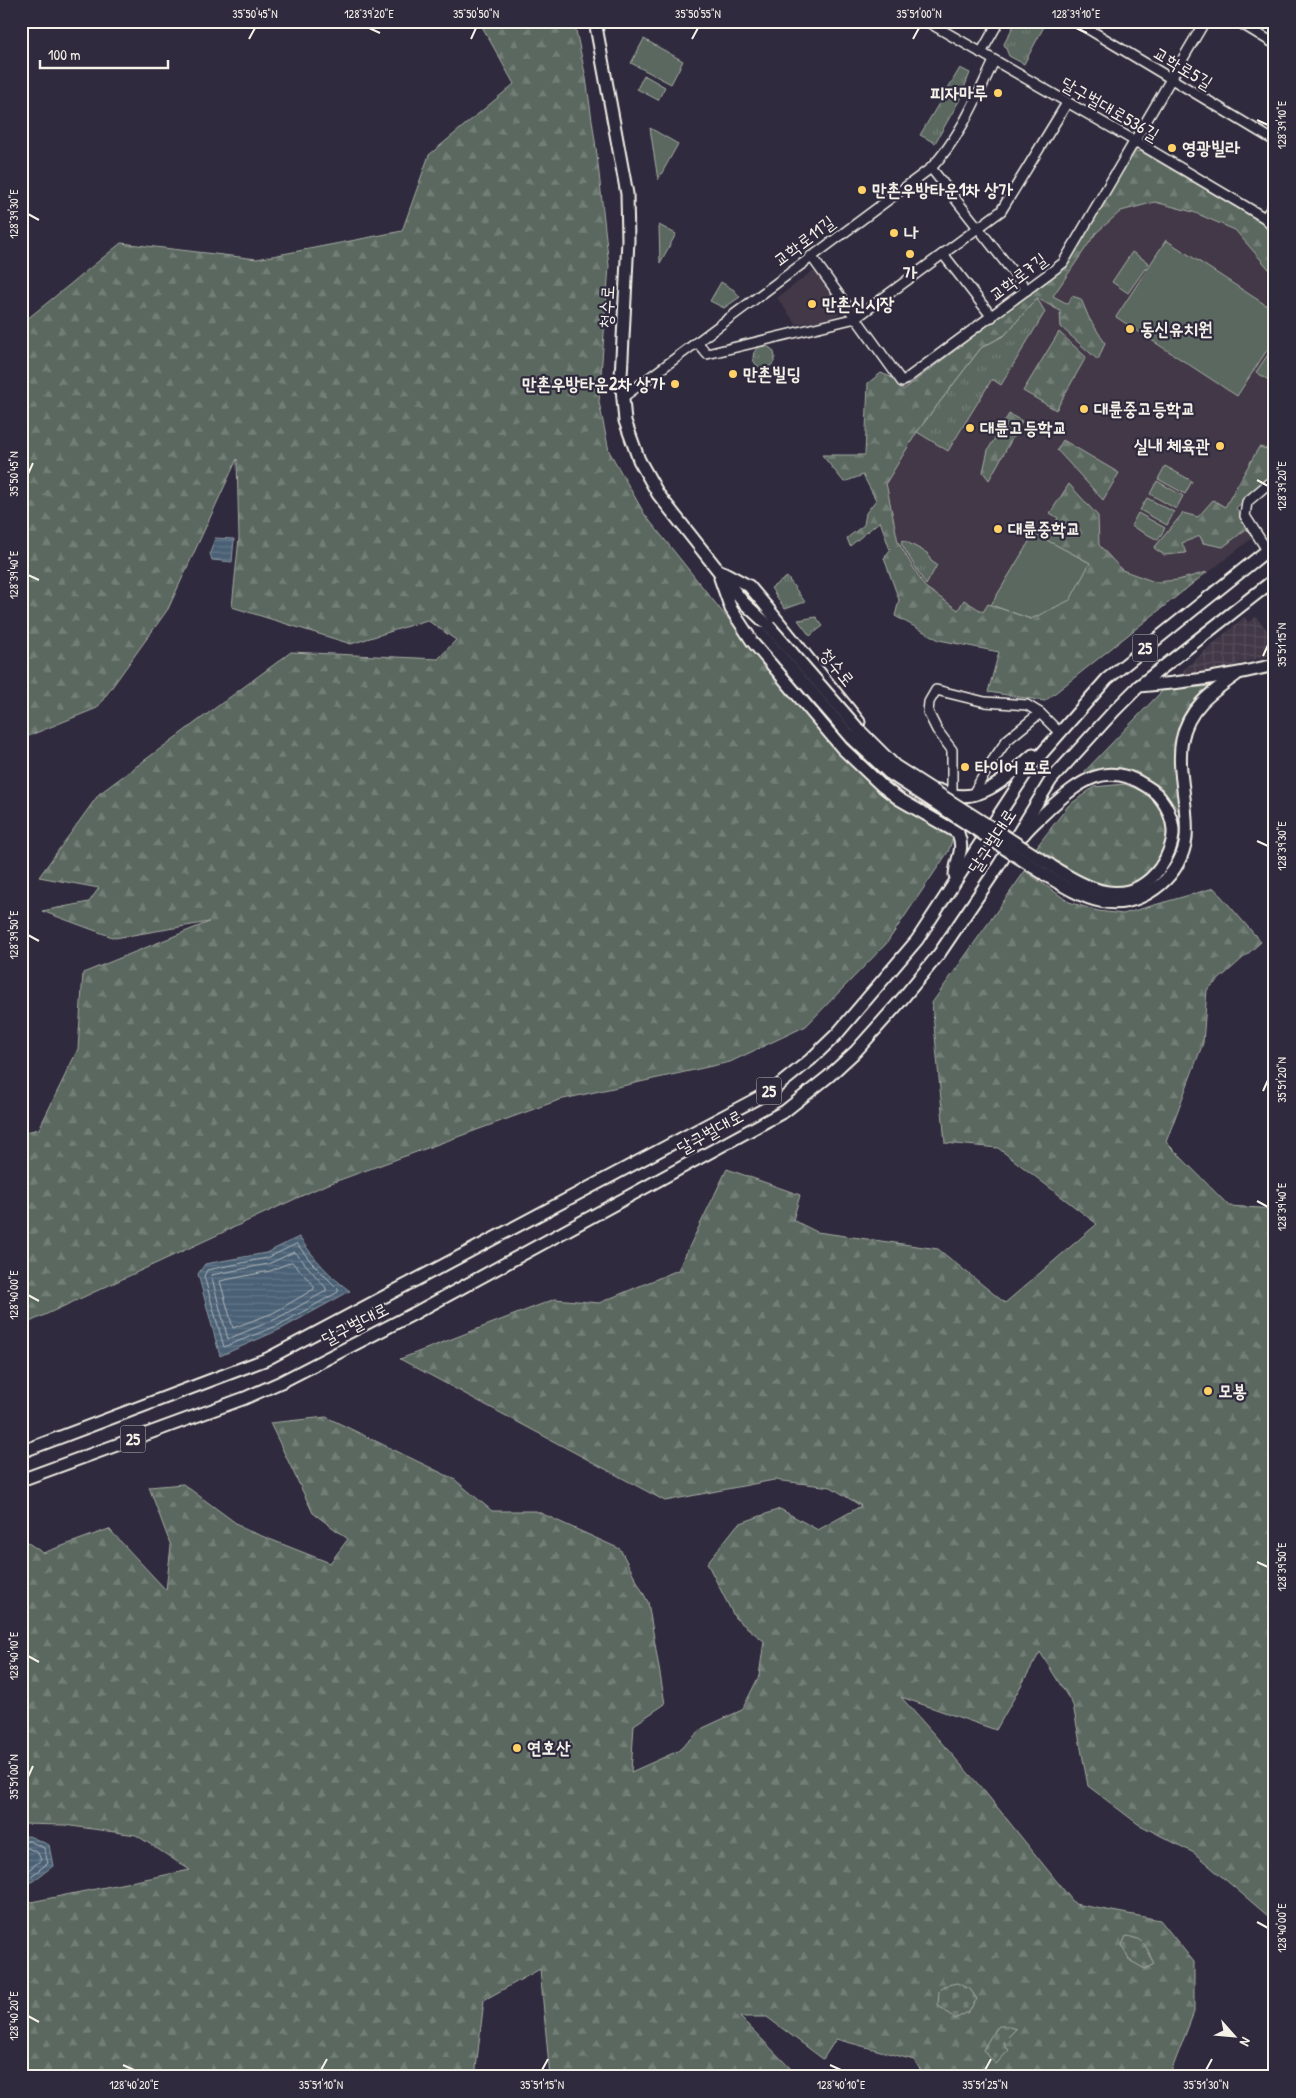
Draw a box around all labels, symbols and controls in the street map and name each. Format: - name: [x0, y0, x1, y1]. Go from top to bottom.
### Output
- text: 35°50'45"N: [232, 5, 278, 22]
- text: 128°39'20"E: [344, 5, 395, 22]
- text: 35°50'50"N: [453, 5, 499, 22]
- text: 35°50'55"N: [675, 5, 721, 22]
- text: 35°51'00"N: [896, 5, 942, 22]
- text: 128°39'10"E: [1052, 5, 1101, 22]
- scale bar: [40, 38, 168, 70]
- street label: 교학로5길: [1149, 40, 1218, 95]
- text: 100 m: [48, 44, 81, 65]
- street label: 달구벌대로536길: [1056, 70, 1164, 147]
- place label: 피자마루: [930, 80, 988, 105]
- marker: 피자마루: [992, 87, 1004, 99]
- text: 128°39'10"E: [1273, 100, 1290, 149]
- place label: 영광빌라: [1182, 135, 1240, 160]
- marker: 영광빌라: [1166, 142, 1178, 154]
- place label: 만촌우방타운1차 상가: [872, 177, 1014, 202]
- marker: 만촌우방타운1차 상가: [856, 184, 868, 196]
- text: 128°39'30"E: [5, 189, 22, 239]
- street label: 교학로11길: [768, 209, 840, 272]
- place label: 나: [904, 220, 919, 245]
- marker: 나: [888, 227, 900, 239]
- street label: 교학로7길: [983, 246, 1052, 307]
- marker: 가: [904, 248, 916, 260]
- place label: 가: [903, 260, 918, 285]
- street label: 청수로: [593, 285, 620, 329]
- place label: 만촌신시장: [822, 291, 895, 316]
- marker: 만촌신시장: [806, 298, 818, 310]
- place label: 동신유치원: [1140, 316, 1212, 341]
- marker: 동신유치원: [1124, 323, 1136, 335]
- place label: 만촌빌딩: [743, 361, 801, 386]
- marker: 만촌빌딩: [727, 368, 739, 380]
- place label: 만촌우방타운2차 상가: [522, 371, 666, 396]
- marker: 만촌우방타운2차 상가: [669, 378, 681, 390]
- place label: 대륜중고등학교: [1094, 396, 1195, 421]
- marker: 대륜중고등학교: [1078, 403, 1090, 415]
- place label: 대륜고등학교: [980, 415, 1067, 440]
- marker: 대륜고등학교: [964, 422, 976, 434]
- place label: 실내 체육관: [1133, 433, 1211, 458]
- marker: 실내 체육관: [1214, 440, 1226, 452]
- text: 35°50'45"N: [5, 451, 22, 497]
- text: 128°39'20"E: [1273, 460, 1290, 511]
- place label: 대륜중학교: [1008, 516, 1080, 541]
- marker: 대륜중학교: [992, 523, 1004, 535]
- text: 128°39'40"E: [5, 550, 22, 599]
- text: 35°51'15"N: [1273, 623, 1290, 667]
- road number: 25: [1132, 634, 1158, 661]
- street label: 청수로: [814, 642, 861, 691]
- place label: 타이어 프로: [975, 754, 1052, 779]
- marker: 타이어 프로: [959, 761, 971, 773]
- street label: 달구벌대로: [961, 804, 1022, 878]
- text: 128°39'30"E: [1273, 821, 1290, 871]
- text: 128°39'50"E: [5, 910, 22, 960]
- text: 35°51'20"N: [1273, 1057, 1290, 1103]
- road number: 25: [756, 1078, 782, 1104]
- street label: 달구벌대로: [672, 1103, 747, 1160]
- text: 128°39'40"E: [1273, 1182, 1290, 1231]
- text: 128°40'00"E: [5, 1270, 22, 1320]
- street label: 달구벌대로: [317, 1296, 393, 1351]
- place label: 모봉: [1218, 1378, 1247, 1403]
- marker: 모봉: [1202, 1385, 1214, 1397]
- road number: 25: [120, 1426, 146, 1452]
- text: 128°39'50"E: [1273, 1542, 1290, 1592]
- text: 128°40'10"E: [5, 1631, 22, 1680]
- place label: 연호산: [527, 1735, 571, 1760]
- marker: 연호산: [511, 1742, 523, 1754]
- text: 35°51'00"N: [5, 1754, 22, 1800]
- text: 128°40'00"E: [1273, 1903, 1290, 1953]
- text: 128°40'20"E: [5, 1990, 22, 2041]
- north arrow: [1208, 2010, 1258, 2060]
- text: N: [1236, 2034, 1256, 2050]
- text: 128°40'20"E: [109, 2076, 160, 2093]
- text: 35°51'10"N: [299, 2076, 343, 2093]
- text: 35°51'15"N: [520, 2076, 564, 2093]
- text: 128°40'10"E: [817, 2076, 866, 2093]
- text: 35°51'25"N: [962, 2076, 1008, 2093]
- text: 35°51'30"N: [1183, 2076, 1229, 2093]

